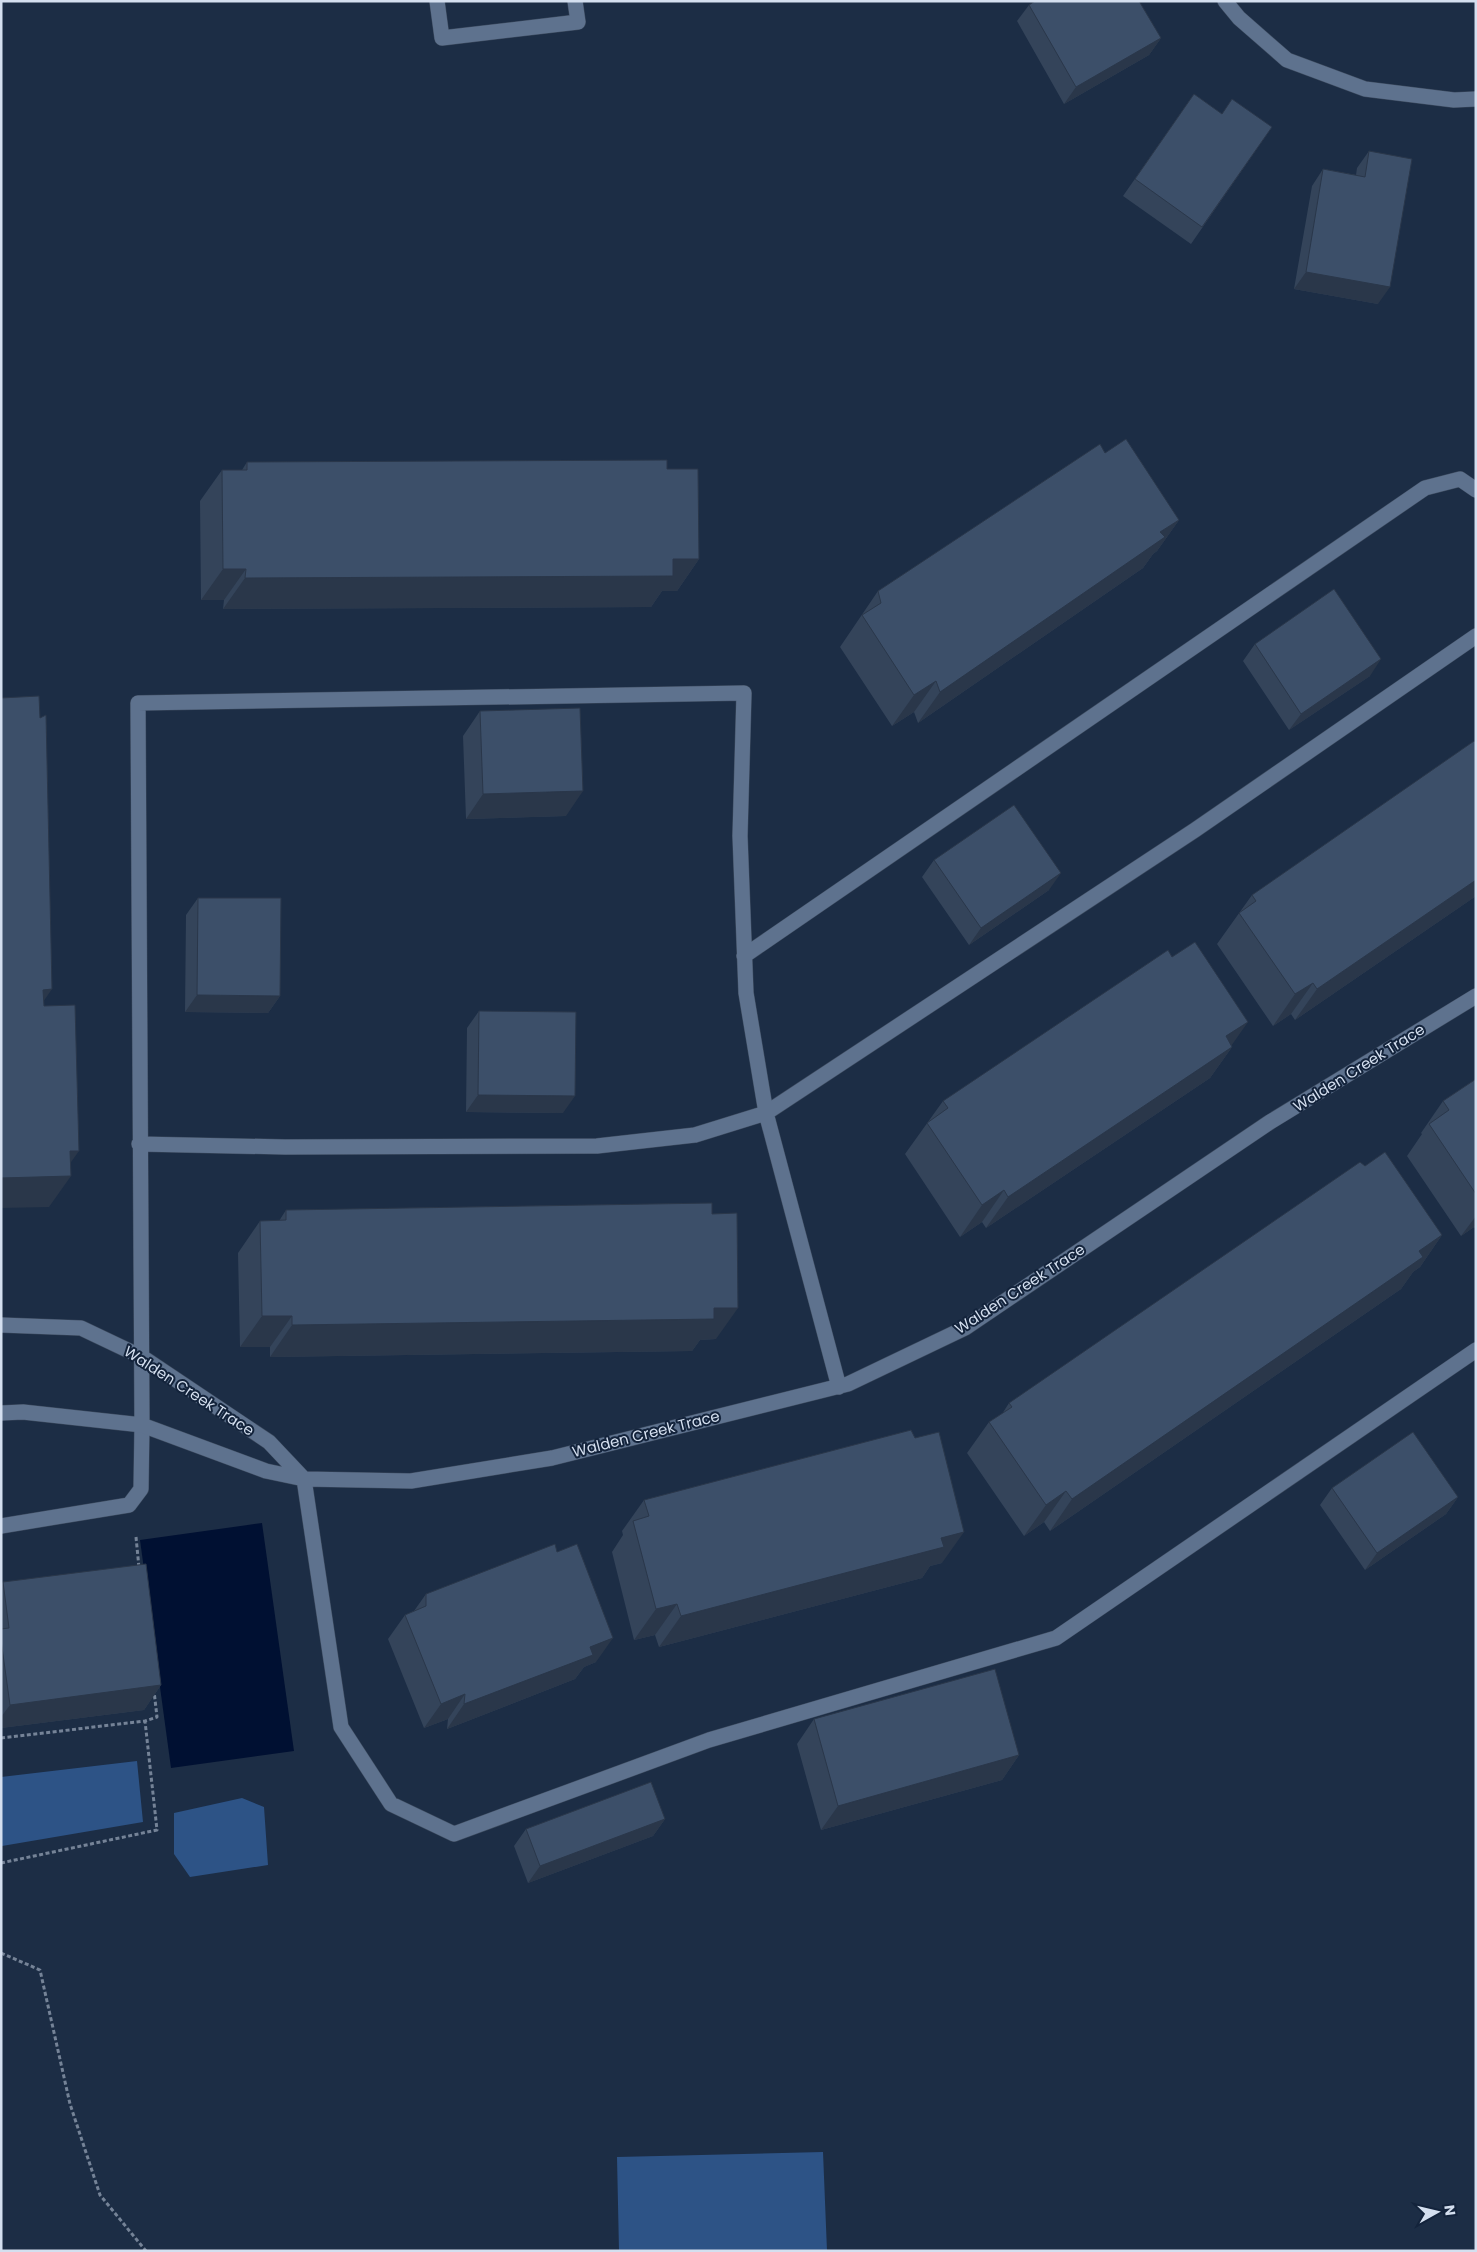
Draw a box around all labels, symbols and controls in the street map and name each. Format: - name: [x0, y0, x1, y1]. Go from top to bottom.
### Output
- street label: Walden Creek Trace: [1289, 1019, 1428, 1117]
- street label: Walden Creek Trace: [951, 1239, 1089, 1339]
- street label: Walden Creek Trace: [120, 1341, 258, 1441]
- street label: Walden Creek Trace: [570, 1405, 722, 1462]
- north arrow: [1412, 2187, 1462, 2237]
- text: N: [1439, 2204, 1461, 2217]

